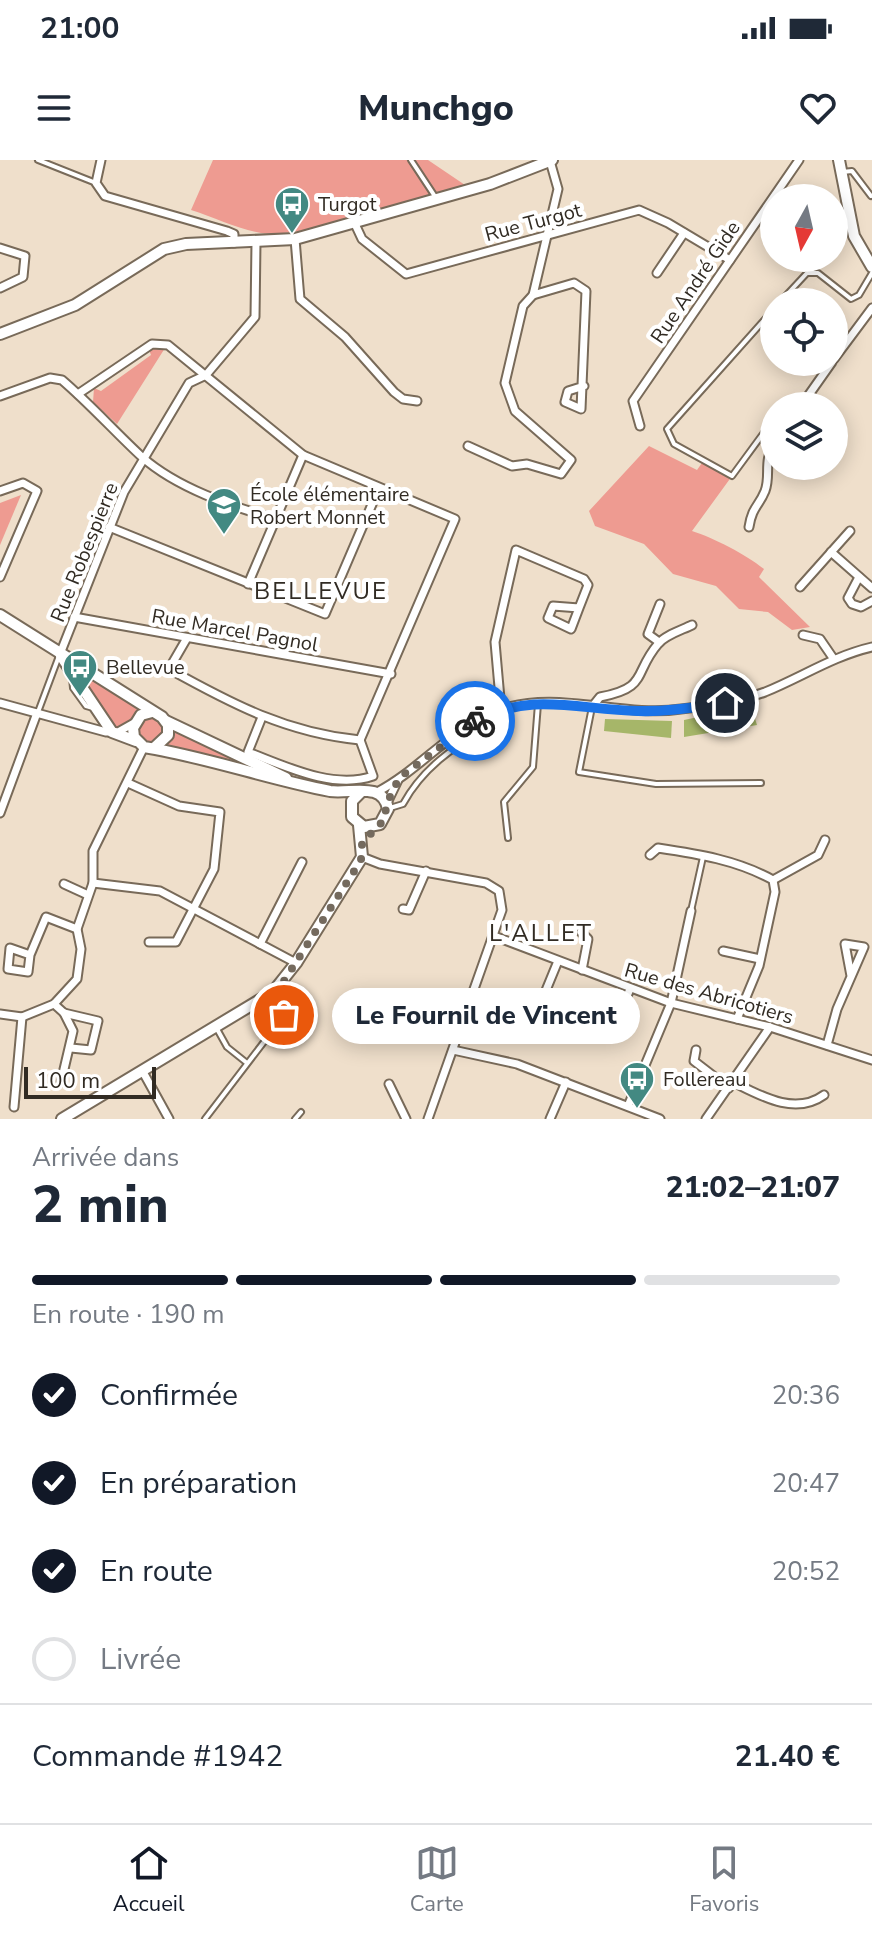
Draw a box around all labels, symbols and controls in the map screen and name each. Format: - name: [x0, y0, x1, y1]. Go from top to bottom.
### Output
- text: 21:00: [40, 8, 119, 49]
- text: Munchgo: [358, 84, 514, 133]
- icon: menu: [32, 86, 76, 130]
- icon: heart: [796, 86, 840, 130]
- north arrow: [760, 184, 848, 272]
- map controls: [760, 184, 848, 480]
- bus stop icon: Turgot: [273, 185, 311, 235]
- place label: Turgot: [318, 191, 378, 218]
- street label: Rue Turgot: [482, 196, 585, 248]
- street label: Rue André Gide: [644, 216, 746, 349]
- button: locate: [760, 288, 848, 376]
- button: layers: [760, 392, 848, 480]
- street label: Rue Robespierre: [44, 478, 125, 626]
- place label: École élémentaire Robert Monnet: [250, 481, 410, 531]
- school or university icon: École élémentaire Robert Monnet: [205, 486, 243, 536]
- district label: BELLEVUE: [254, 575, 388, 607]
- street label: Rue Marcel Pagnol: [149, 603, 320, 658]
- bus stop icon: Bellevue: [61, 648, 99, 698]
- place label: Bellevue: [106, 654, 185, 681]
- pin: [691, 669, 759, 737]
- courier: [435, 681, 515, 761]
- icon: home: [703, 681, 747, 725]
- icon: bike: [453, 699, 497, 743]
- district label: L'ALLET: [489, 917, 593, 949]
- street label: Rue des Abricotiers: [621, 956, 796, 1031]
- pin: [250, 981, 318, 1049]
- callout: Le Fournil de Vincent: [332, 987, 640, 1043]
- icon: bag: [262, 993, 306, 1037]
- text: Le Fournil de Vincent: [355, 998, 617, 1033]
- bus stop icon: Follereau: [618, 1060, 656, 1110]
- scale bar: [24, 1063, 156, 1099]
- text: 100 m: [36, 1066, 100, 1096]
- place label: Follereau: [663, 1066, 747, 1093]
- text: Arrivée dans: [32, 1140, 179, 1175]
- text: 21:02–21:07: [665, 1167, 840, 1208]
- text: 2 min: [32, 1169, 169, 1240]
- text: En route · 190 m: [32, 1297, 225, 1332]
- icon: check: [32, 1373, 76, 1417]
- text: Confirmée: [100, 1375, 238, 1416]
- text: 20:36: [772, 1378, 840, 1413]
- icon: check: [32, 1461, 76, 1505]
- text: En préparation: [100, 1463, 297, 1504]
- text: 20:47: [772, 1466, 840, 1501]
- icon: check: [32, 1549, 76, 1593]
- text: En route: [100, 1551, 213, 1592]
- text: 20:52: [772, 1554, 840, 1589]
- text: Livrée: [100, 1639, 181, 1680]
- text: Commande #1942: [32, 1736, 283, 1777]
- text: 21.40 €: [734, 1736, 840, 1777]
- tab: Accueil: [113, 1841, 184, 1919]
- tab: Carte: [410, 1841, 464, 1919]
- tab: Favoris: [689, 1841, 759, 1919]

